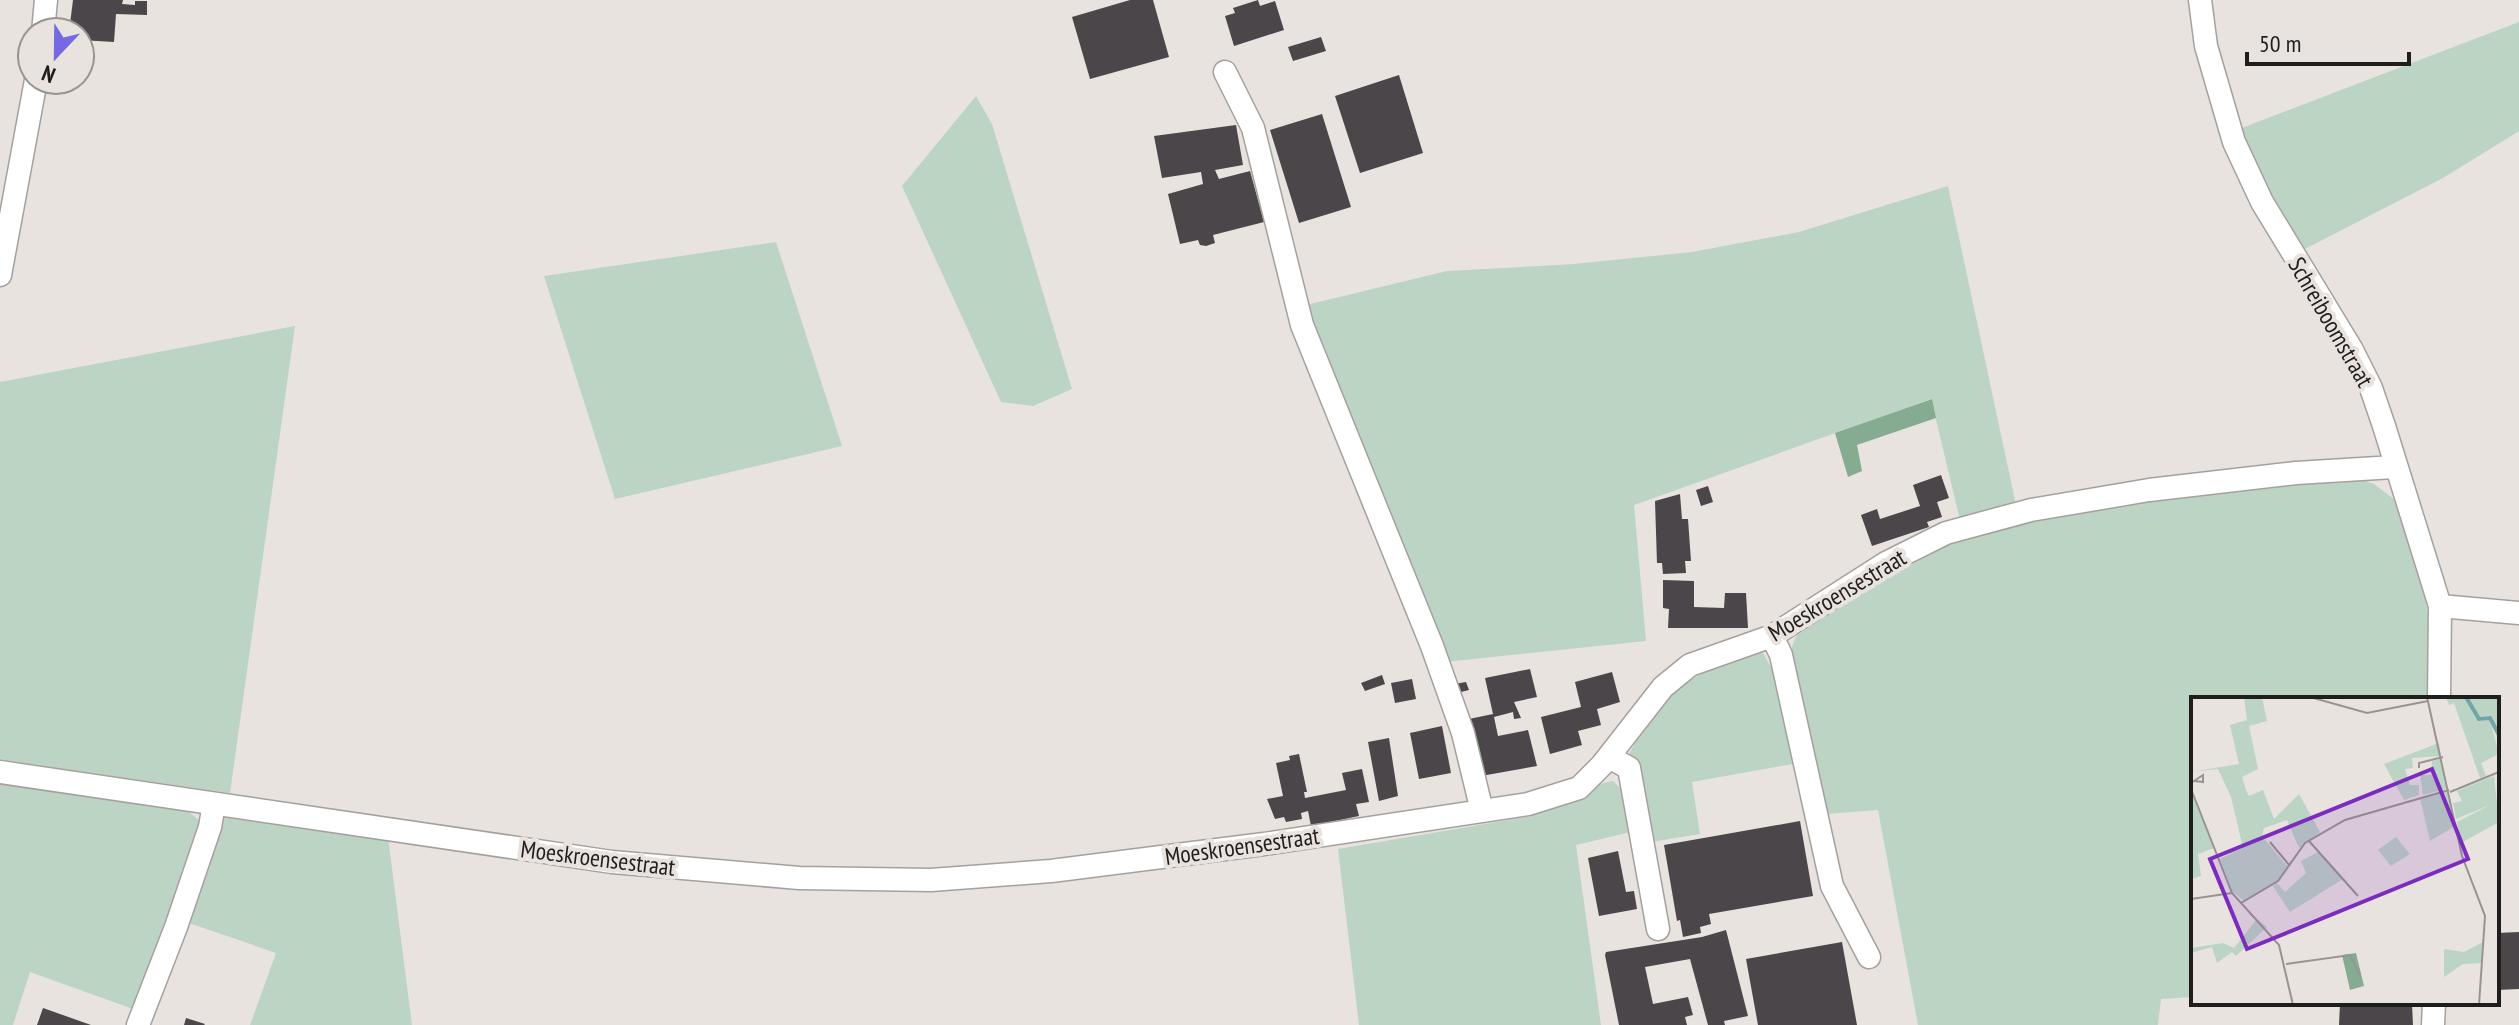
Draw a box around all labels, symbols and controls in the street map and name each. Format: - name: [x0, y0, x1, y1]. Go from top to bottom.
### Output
- north arrow: [16, 16, 96, 96]
- scale bar: [2247, 16, 2409, 66]
- text: 50 m: [2259, 28, 2301, 59]
- text: N: [38, 59, 59, 90]
- street label: Schreiboomstraat: [2281, 251, 2381, 393]
- street label: Moeskroensestraat: [1762, 541, 1912, 648]
- inset map: [2191, 697, 2499, 1005]
- street label: Moeskroensestraat: [1163, 820, 1322, 872]
- street label: Moeskroensestraat: [519, 833, 677, 883]

